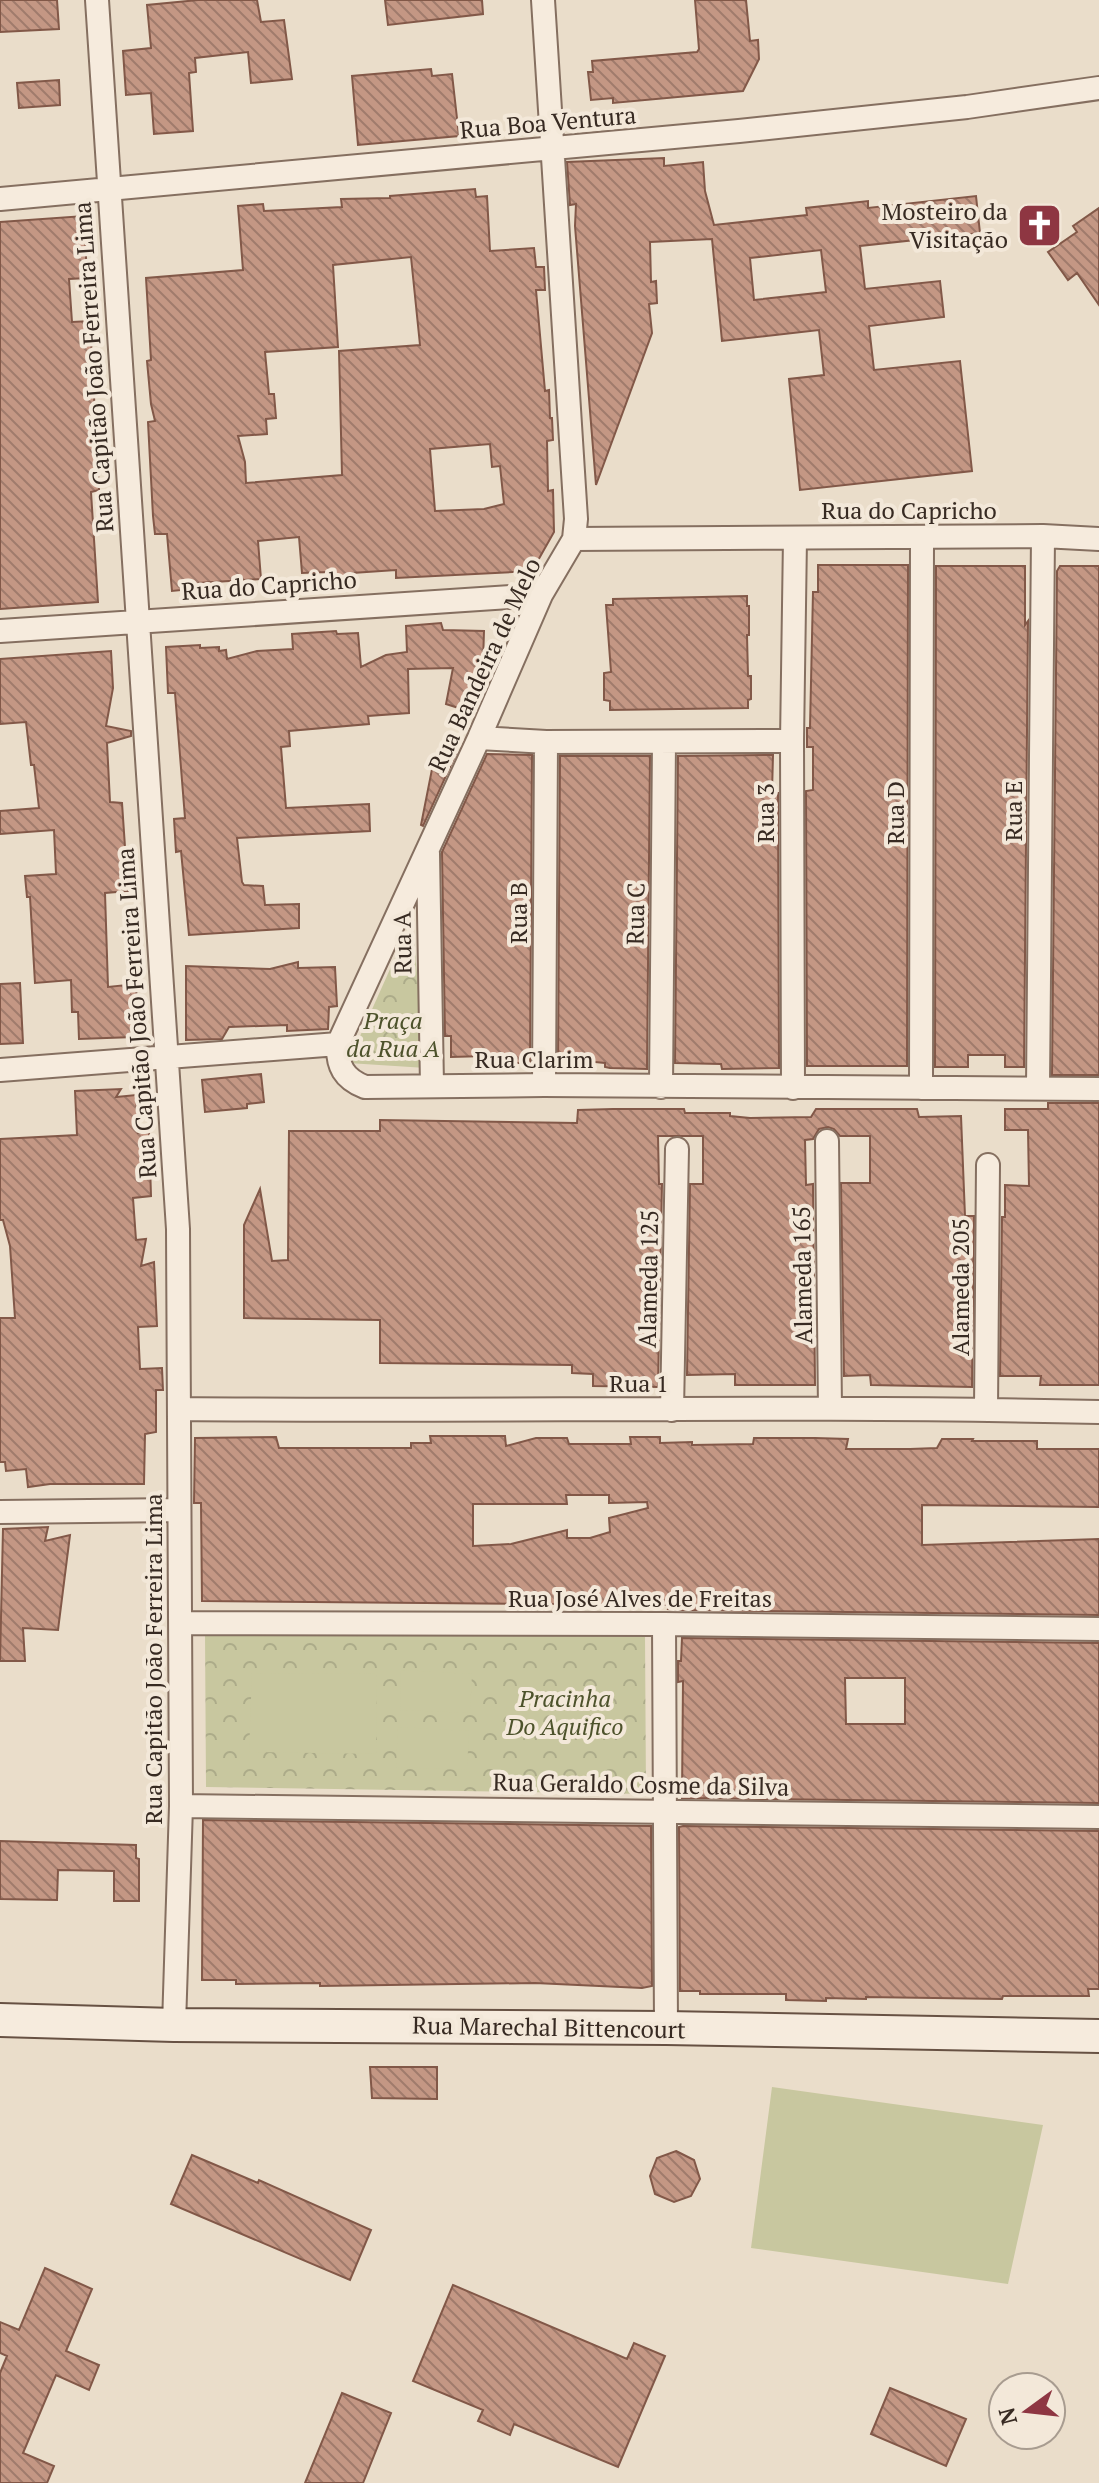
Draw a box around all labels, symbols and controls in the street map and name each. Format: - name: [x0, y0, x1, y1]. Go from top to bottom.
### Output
- street label: Rua Boa Ventura: [458, 98, 637, 146]
- place label: Mosteiro da Visitação: [882, 195, 1008, 255]
- street label: Rua Capitão João Ferreira Lima: [65, 201, 121, 534]
- church icon: Mosteiro da Visitação: [1015, 202, 1063, 250]
- street label: Rua do Capricho: [821, 494, 997, 526]
- street label: Rua Bandeira de Melo: [420, 552, 548, 777]
- street label: Rua do Capricho: [180, 563, 358, 607]
- street label: Rua D: [879, 781, 911, 845]
- street label: Rua E: [997, 781, 1029, 841]
- street label: Rua 3: [749, 783, 781, 843]
- street label: Rua Capitão João Ferreira Lima: [108, 847, 164, 1180]
- street label: Rua B: [502, 882, 534, 944]
- street label: Rua C: [618, 882, 652, 945]
- street label: Rua A: [385, 911, 419, 975]
- park label: Praça da Rua A: [346, 1004, 440, 1064]
- street label: Rua Clarim: [475, 1043, 594, 1075]
- street label: Alameda 165: [785, 1206, 819, 1344]
- street label: Alameda 125: [631, 1210, 665, 1348]
- street label: Alameda 205: [944, 1218, 976, 1356]
- street label: Rua 1: [609, 1367, 669, 1399]
- street label: Rua Capitão João Ferreira Lima: [137, 1493, 169, 1825]
- street label: Rua José Alves de Freitas: [508, 1582, 772, 1614]
- park label: Pracinha Do Aquifico: [505, 1682, 624, 1742]
- street label: Rua Geraldo Cosme da Silva: [492, 1765, 790, 1803]
- street label: Rua Marechal Bittencourt: [412, 2009, 686, 2045]
- north arrow: [987, 2371, 1067, 2451]
- text: N: [991, 2404, 1023, 2428]

